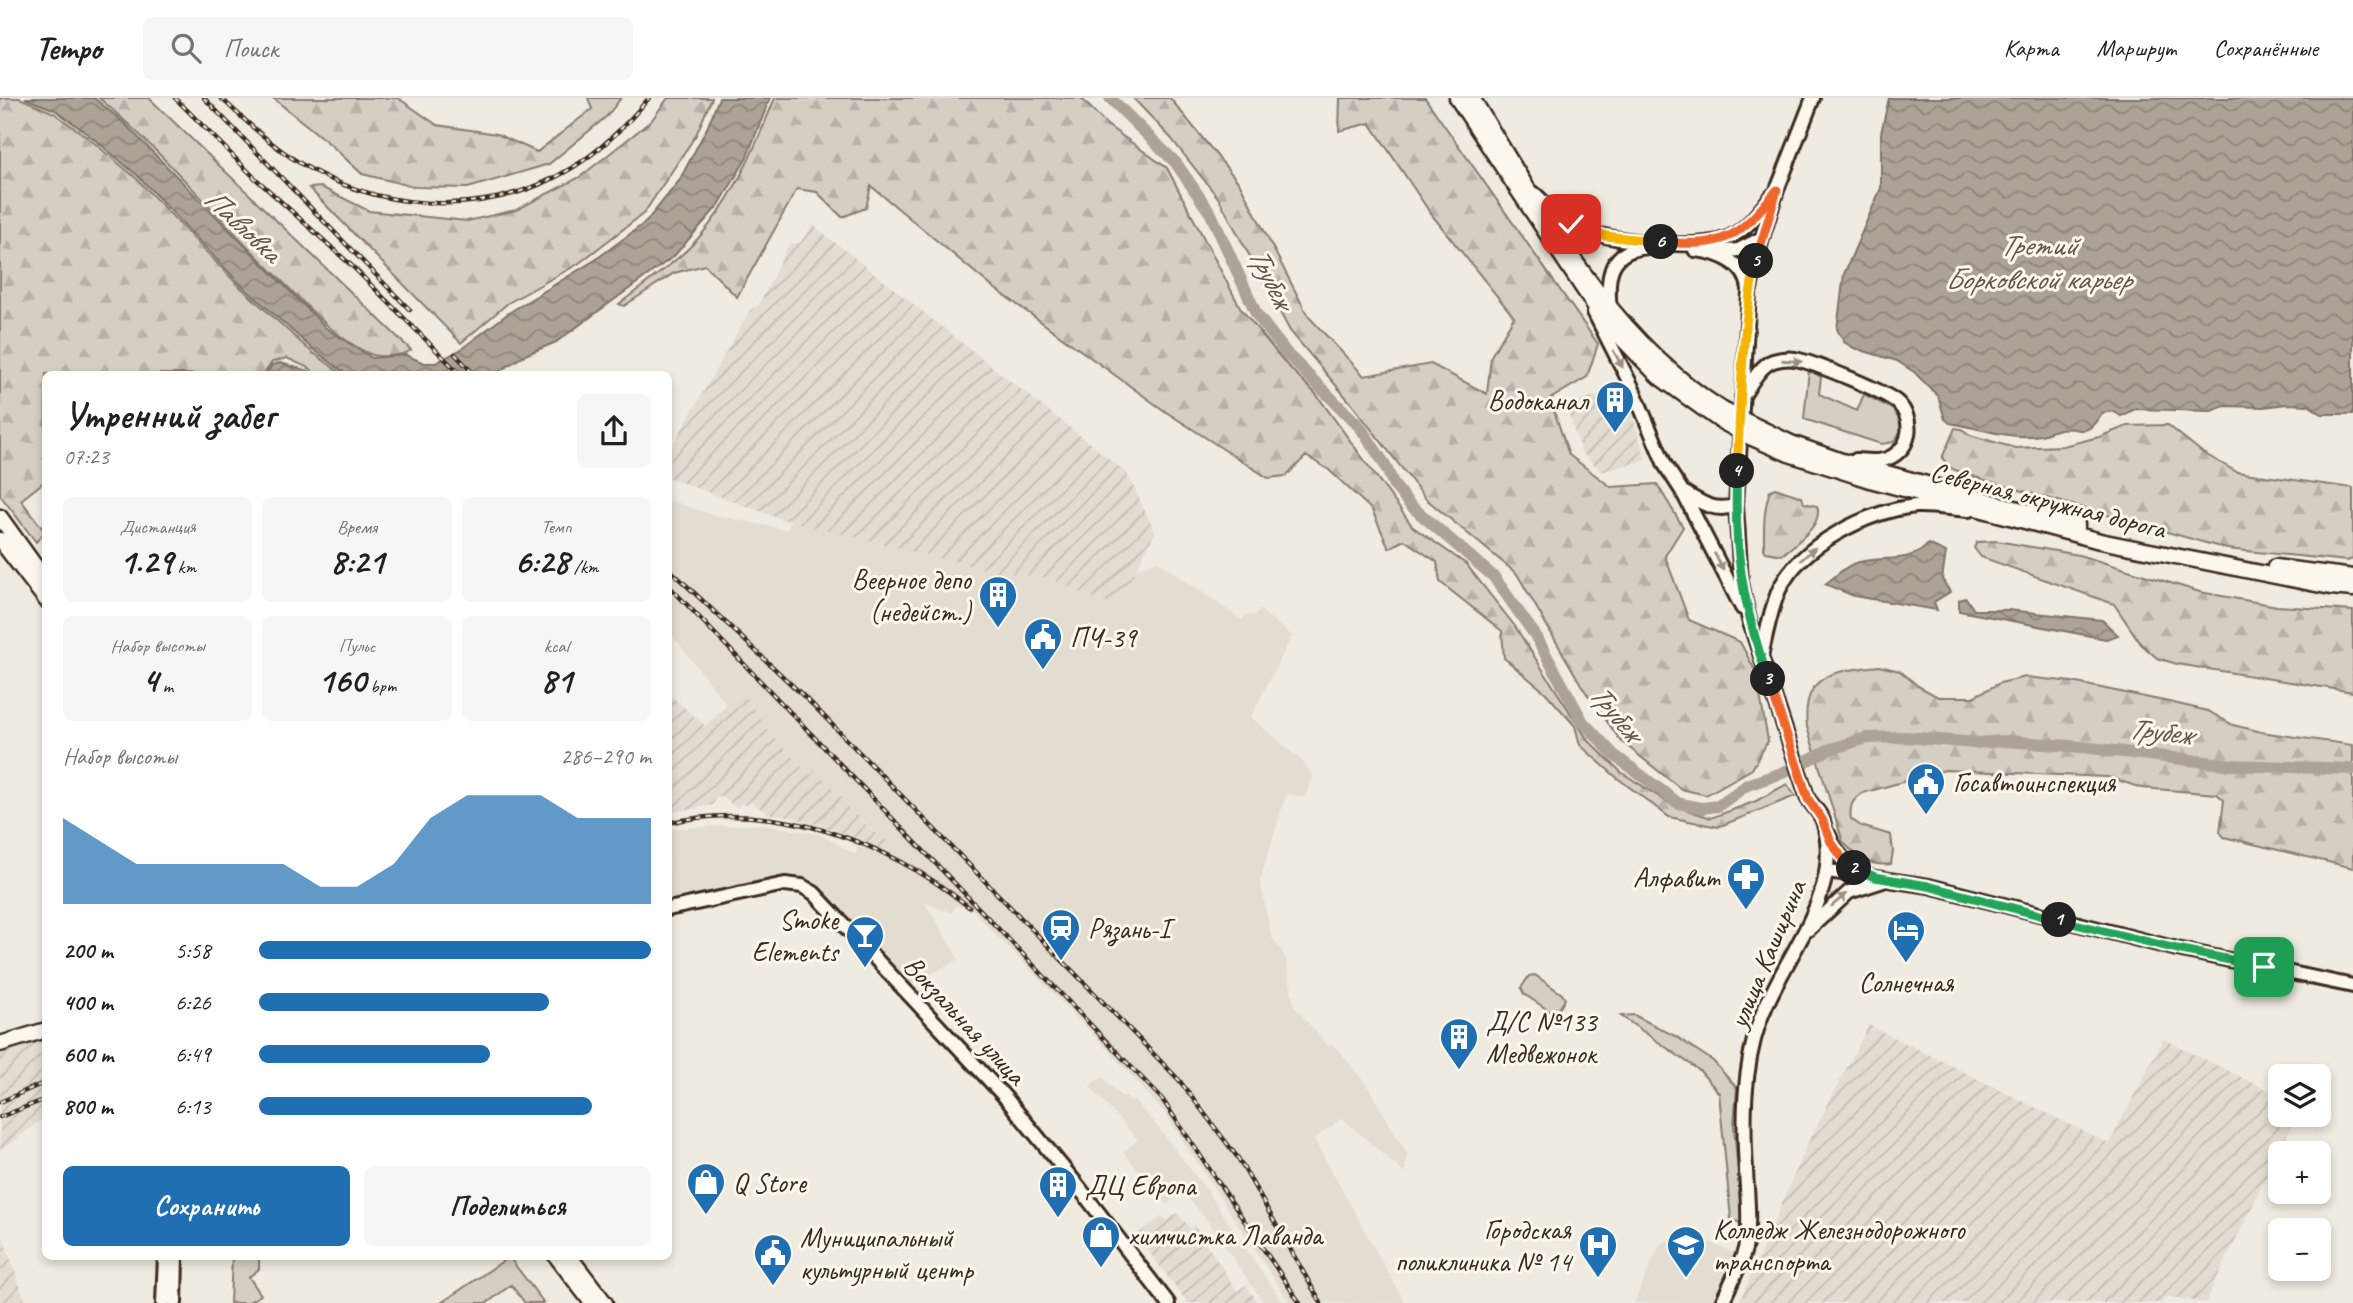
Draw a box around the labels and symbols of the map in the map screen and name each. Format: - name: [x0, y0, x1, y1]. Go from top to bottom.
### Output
- water label: Павловка: [196, 180, 292, 273]
- pin: [1541, 194, 1601, 254]
- pin: 6: [1644, 225, 1678, 260]
- water label: Третий Борковской карьер: [1945, 226, 2135, 298]
- water label: Трубеж: [1240, 240, 1305, 320]
- pin: 5: [1738, 244, 1774, 278]
- one-way arrow: [1612, 349, 1624, 369]
- one-way arrow: [1781, 356, 1803, 367]
- building icon: Водоканал: [1594, 379, 1636, 434]
- place label: Водоканал: [1488, 383, 1590, 418]
- pin: 4: [1720, 454, 1754, 488]
- street label: Северная окружная дорога: [1927, 454, 2171, 547]
- one-way arrow: [1799, 546, 1817, 562]
- one-way arrow: [1713, 552, 1724, 572]
- place label: Веерное депо (недейст.): [852, 562, 973, 629]
- building icon: Веерное депо (недейст.): [977, 574, 1019, 629]
- public building icon: ПЧ-39: [1022, 616, 1064, 671]
- place label: ПЧ-39: [1070, 620, 1139, 655]
- pin: 3: [1750, 662, 1786, 696]
- water label: Трубеж: [1581, 676, 1655, 753]
- water label: Трубеж: [2126, 709, 2200, 754]
- public building icon: Госавтоинспекция: [1905, 761, 1947, 816]
- place label: Госавтоинспекция: [1953, 765, 2116, 800]
- pin: 2: [1836, 850, 1871, 886]
- pharmacy icon: Алфавит: [1725, 856, 1767, 911]
- place label: Алфавит: [1633, 860, 1721, 895]
- street label: улица Каширина: [1719, 873, 1814, 1035]
- one-way arrow: [1830, 892, 1848, 908]
- place label: Smoke Elements: [752, 902, 840, 969]
- pin: 1: [2042, 902, 2076, 938]
- station icon: Рязань-I: [1040, 907, 1082, 962]
- hotel icon: Солнечная: [1885, 909, 1927, 964]
- place label: Рязань-I: [1088, 911, 1175, 947]
- bar icon: Smoke Elements: [844, 914, 886, 969]
- pin: [2234, 937, 2294, 997]
- street label: Вокзальная улица: [896, 948, 1035, 1093]
- place label: Солнечная: [1859, 965, 1954, 1000]
- place label: Д/С №133 Медвежонок: [1486, 1004, 1599, 1071]
- building icon: Д/С №133 Медвежонок: [1438, 1016, 1480, 1071]
- shop icon: Q Store: [685, 1161, 727, 1216]
- building icon: ДЦ Европа: [1037, 1164, 1079, 1219]
- place label: Q Store: [733, 1165, 808, 1200]
- place label: ДЦ Европа: [1085, 1168, 1197, 1203]
- place label: Городская поликлиника № 14: [1395, 1212, 1573, 1279]
- place label: Колледж Железнодорожного транспорта: [1713, 1212, 1967, 1279]
- shop icon: химчистка Лаванда: [1080, 1214, 1122, 1269]
- place label: химчистка Лаванда: [1128, 1218, 1324, 1253]
- place label: Муниципальный культурный центр: [800, 1220, 975, 1287]
- hospital icon: Городская поликлиника № 14: [1577, 1224, 1619, 1279]
- school or university icon: Колледж Железнодорожного транспорта: [1665, 1224, 1707, 1279]
- public building icon: Муниципальный культурный центр: [752, 1232, 794, 1287]

